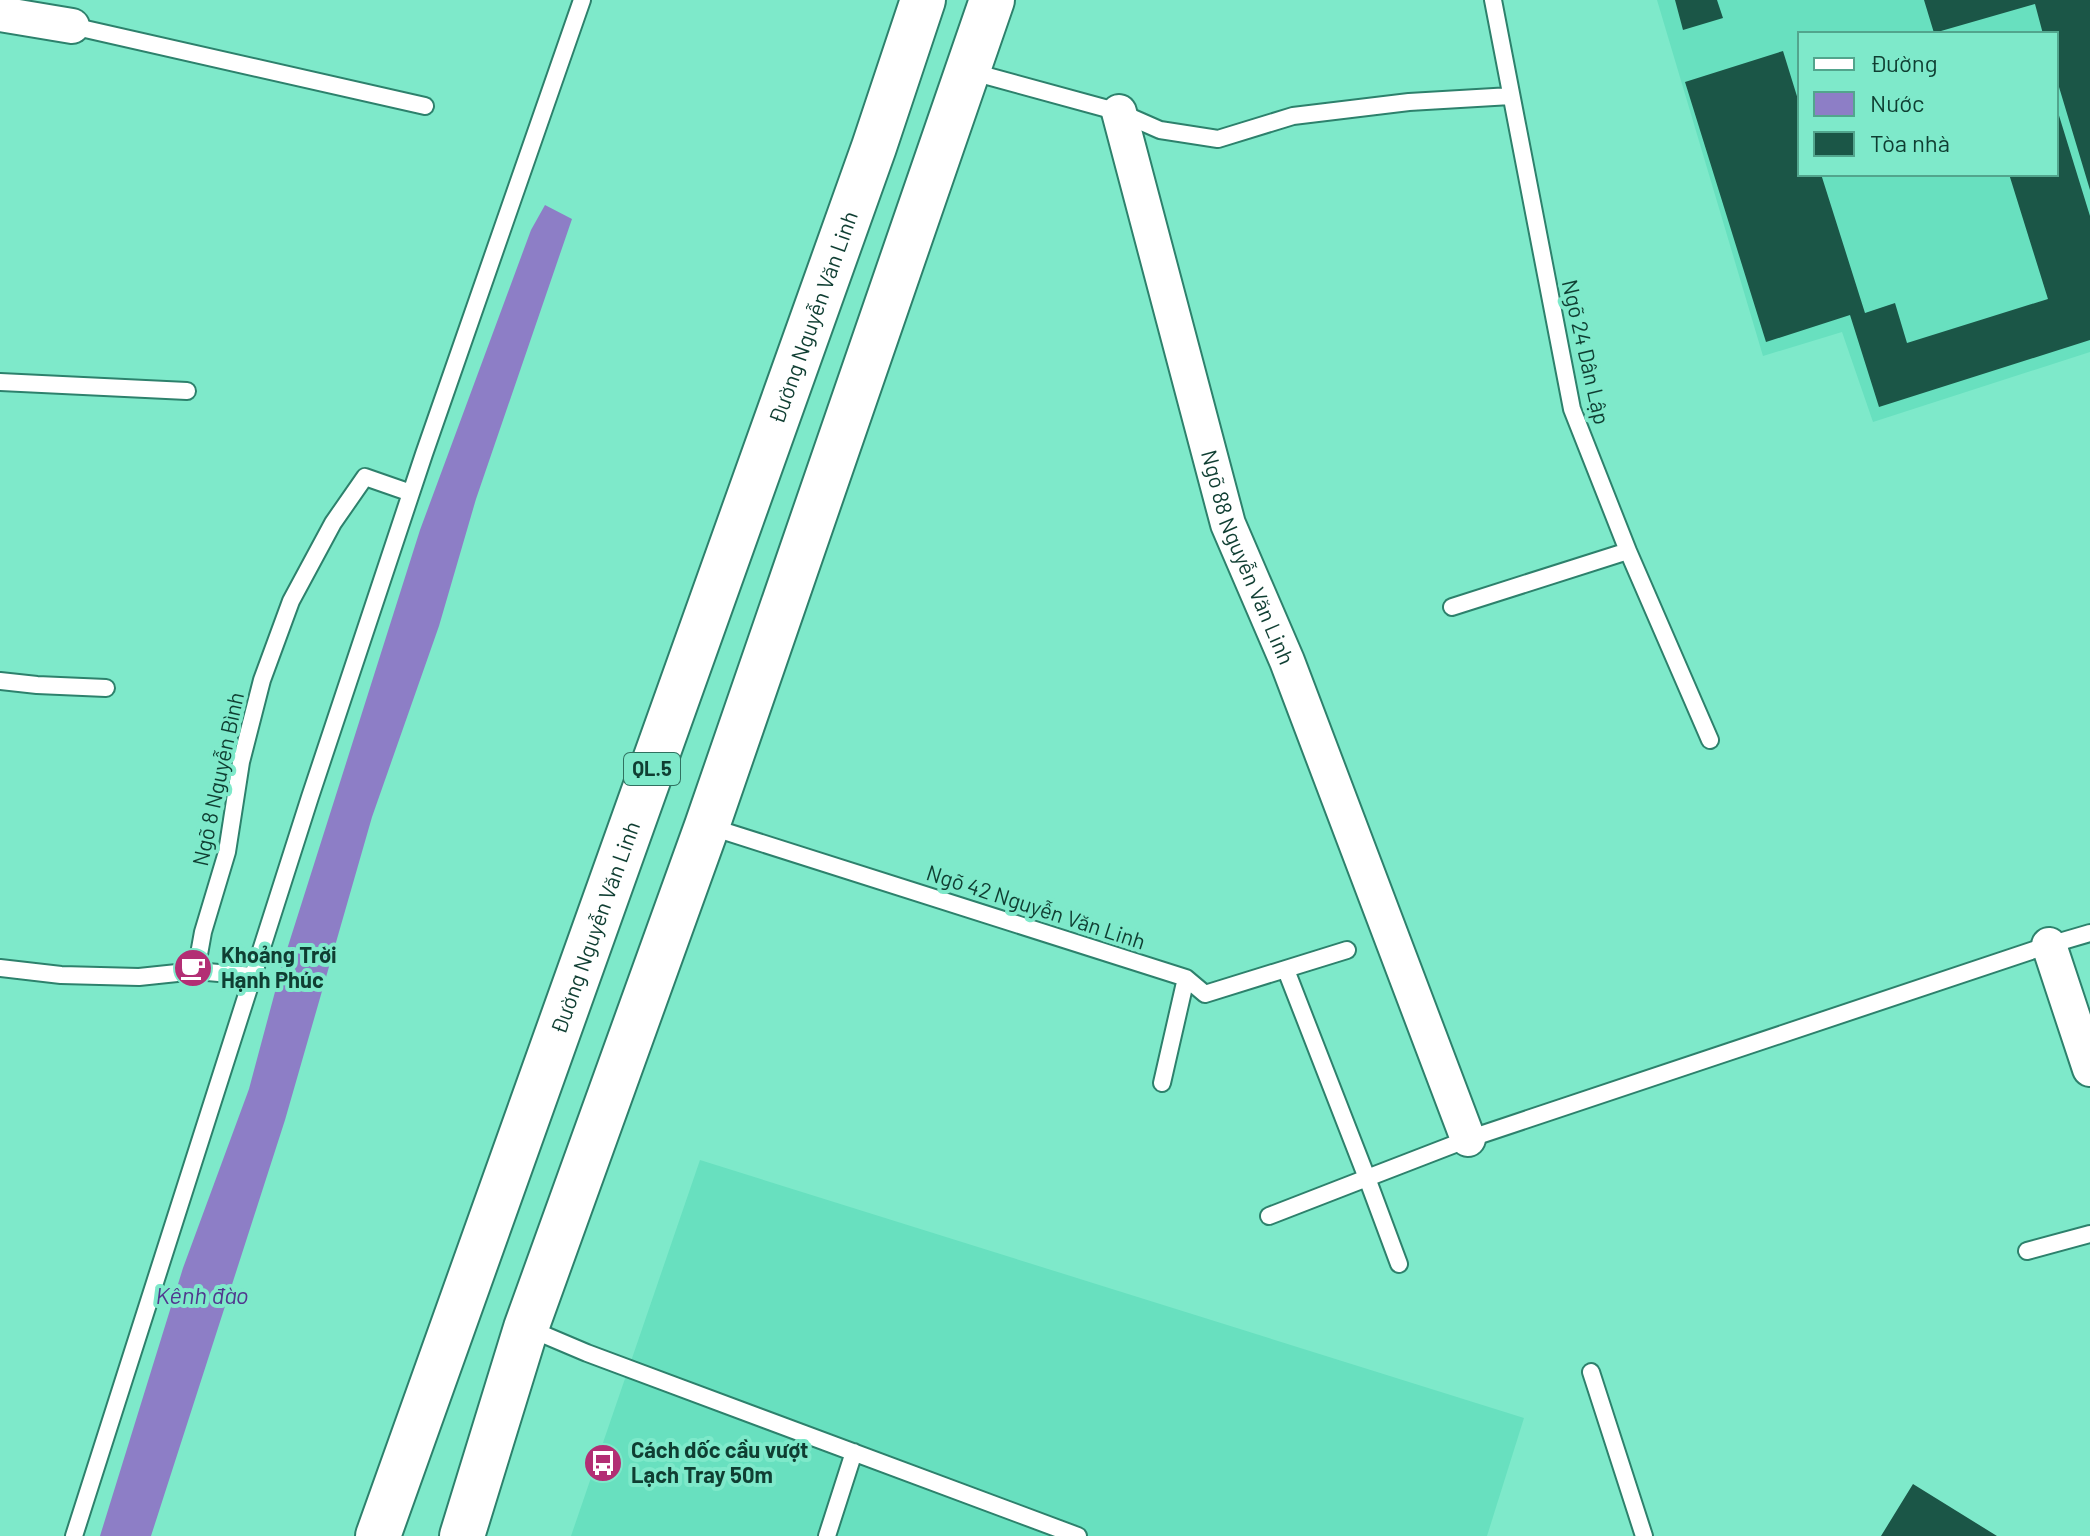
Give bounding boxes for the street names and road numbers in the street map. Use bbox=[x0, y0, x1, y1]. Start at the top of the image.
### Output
street label: Đường Nguyễn Văn Linh bbox=[762, 207, 862, 427]
street label: Ngõ 24 Dân Lập bbox=[1558, 277, 1616, 427]
street label: Ngõ 88 Nguyễn Văn Linh bbox=[1197, 447, 1301, 668]
street label: Ngõ 8 Nguyễn Bình bbox=[186, 690, 248, 868]
road number: QL.5 bbox=[624, 753, 680, 785]
street label: Đường Nguyễn Văn Linh bbox=[544, 817, 644, 1037]
street label: Ngõ 42 Nguyễn Văn Linh bbox=[924, 858, 1149, 954]

